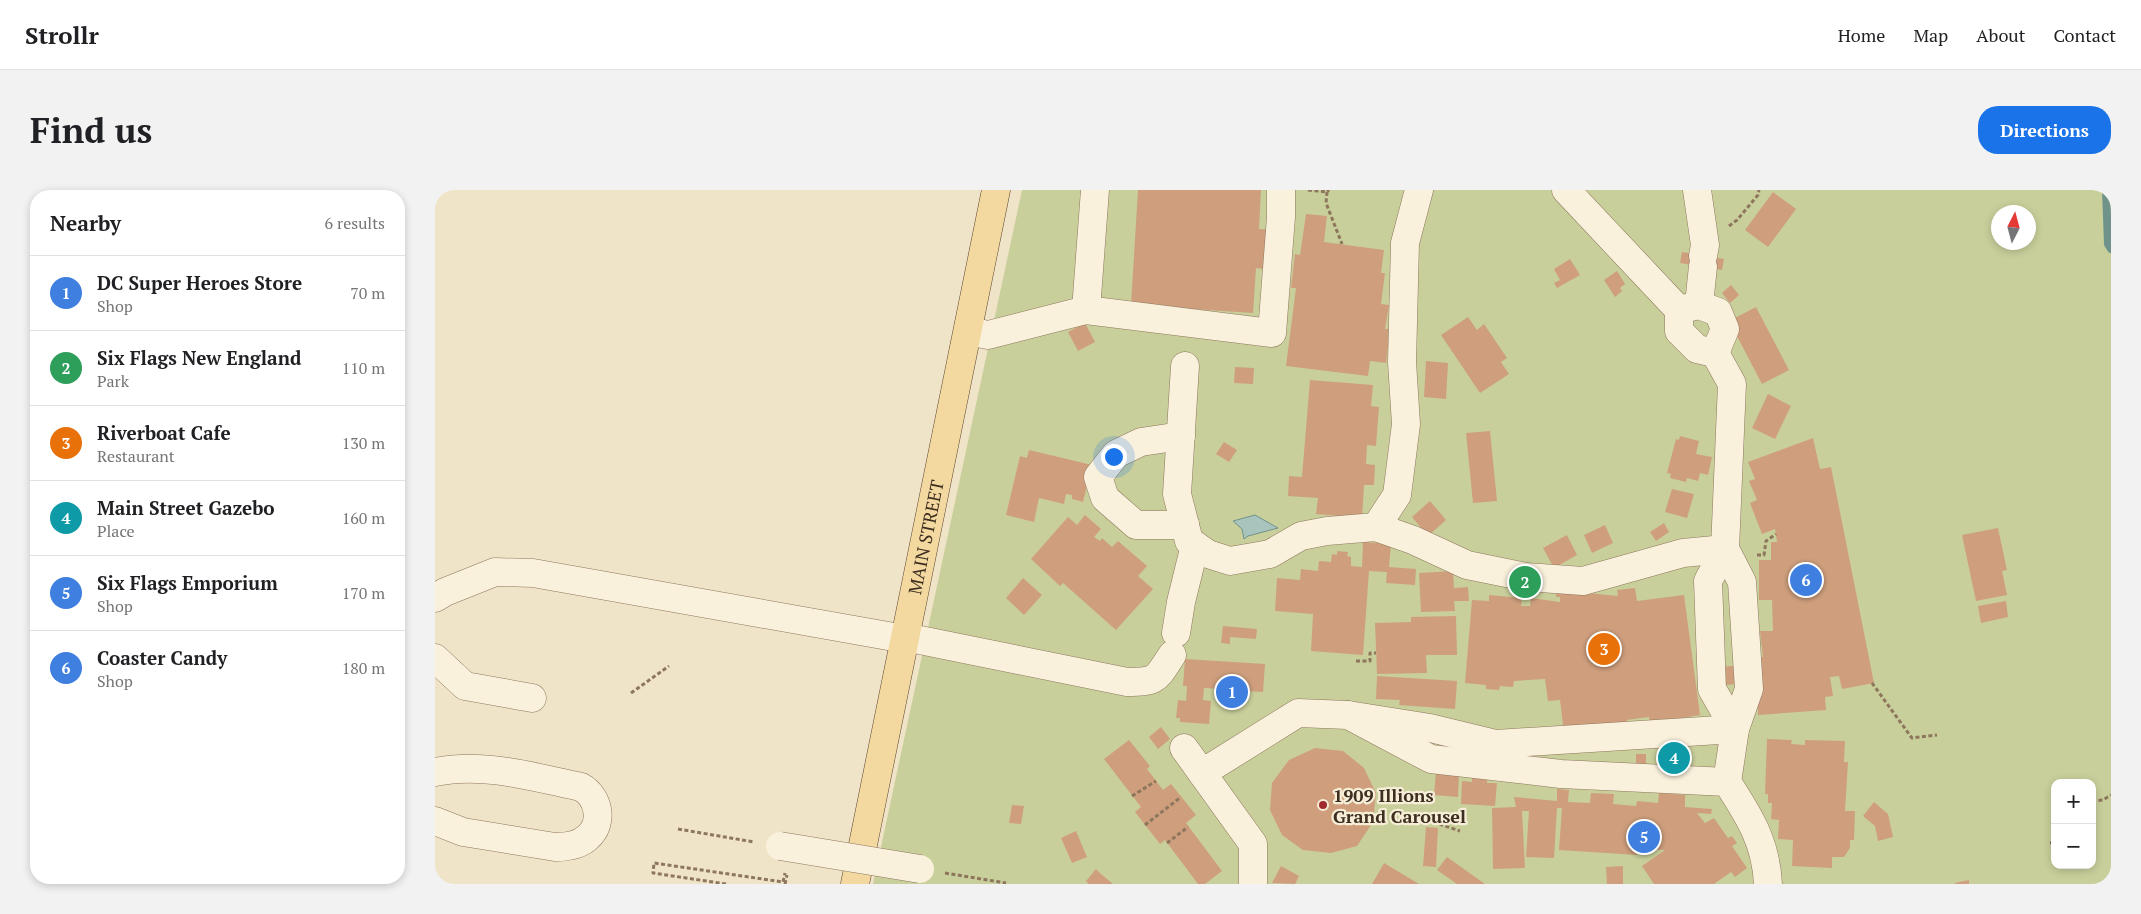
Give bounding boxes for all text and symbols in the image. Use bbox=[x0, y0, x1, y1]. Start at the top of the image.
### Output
text: Strollr bbox=[25, 19, 99, 51]
text: Home bbox=[1838, 23, 1885, 47]
text: Map bbox=[1913, 23, 1948, 47]
text: About bbox=[1976, 23, 2025, 47]
text: Contact bbox=[2053, 23, 2116, 47]
button: Directions bbox=[1978, 106, 2111, 154]
text: Find us bbox=[30, 107, 152, 153]
north arrow bbox=[1991, 205, 2036, 250]
text: Nearby bbox=[50, 209, 121, 237]
text: 6 results bbox=[325, 212, 385, 234]
text: DC Super Heroes Store bbox=[97, 270, 302, 295]
text: 1 bbox=[61, 282, 71, 304]
text: 70 m bbox=[350, 282, 385, 304]
text: Shop bbox=[97, 295, 133, 317]
text: Six Flags New England bbox=[97, 345, 301, 370]
text: 2 bbox=[61, 357, 71, 379]
text: 110 m bbox=[342, 357, 385, 379]
text: Park bbox=[97, 370, 129, 392]
text: Riverboat Cafe bbox=[97, 420, 231, 445]
text: 3 bbox=[61, 432, 71, 454]
text: 130 m bbox=[342, 432, 385, 454]
your location bbox=[1101, 444, 1127, 470]
text: Restaurant bbox=[97, 445, 175, 467]
street label: MAIN STREET bbox=[902, 478, 949, 596]
text: Main Street Gazebo bbox=[97, 495, 275, 520]
text: 4 bbox=[61, 507, 71, 529]
text: 160 m bbox=[342, 507, 385, 529]
text: Place bbox=[97, 520, 135, 542]
pin: 6 bbox=[1790, 561, 1822, 599]
pin: 2 bbox=[1509, 563, 1541, 601]
text: Six Flags Emporium bbox=[97, 570, 278, 595]
text: 5 bbox=[61, 582, 71, 604]
text: 170 m bbox=[342, 582, 385, 604]
text: Shop bbox=[97, 595, 133, 617]
pin: 3 bbox=[1588, 630, 1620, 668]
text: Coaster Candy bbox=[97, 645, 227, 670]
text: 6 bbox=[61, 657, 71, 679]
text: 180 m bbox=[342, 657, 385, 679]
text: Shop bbox=[97, 670, 133, 692]
pin: 1 bbox=[1216, 673, 1248, 711]
pin: 4 bbox=[1658, 739, 1690, 777]
map controls bbox=[2051, 779, 2096, 869]
button: + bbox=[2051, 779, 2096, 824]
place label: 1909 Illions Grand Carousel bbox=[1333, 783, 1466, 828]
marker: 1909 Illions Grand Carousel bbox=[1317, 799, 1329, 811]
pin: 5 bbox=[1628, 818, 1660, 856]
button: − bbox=[2051, 824, 2096, 869]

